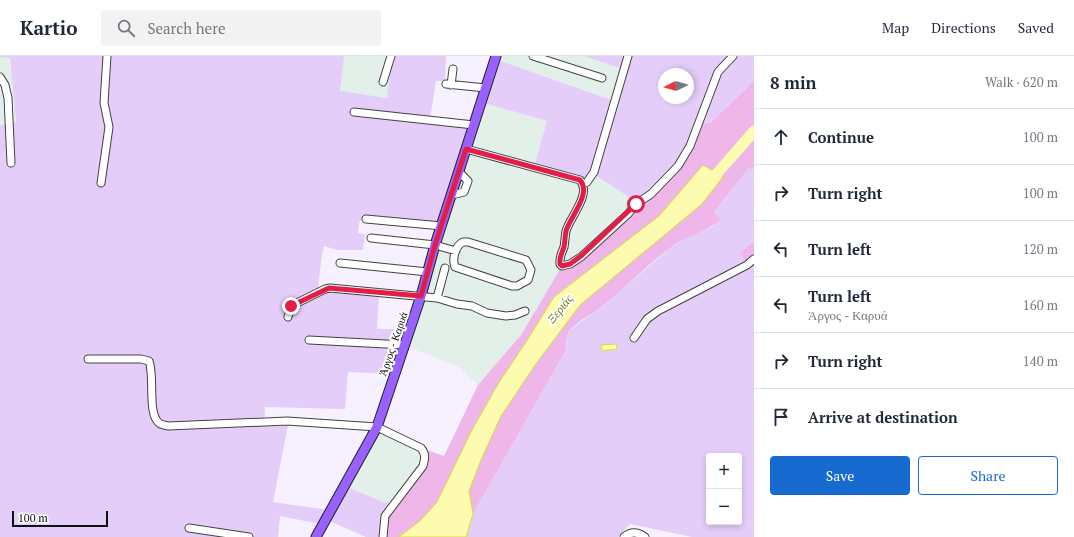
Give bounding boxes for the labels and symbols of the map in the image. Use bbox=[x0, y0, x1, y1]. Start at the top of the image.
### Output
north arrow bbox=[658, 68, 694, 104]
route start bbox=[627, 195, 645, 213]
water label: Ξεριάς bbox=[544, 291, 576, 326]
route end bbox=[282, 297, 300, 315]
street label: Άργος - Καρυά bbox=[375, 310, 411, 378]
scale bar bbox=[12, 509, 108, 528]

